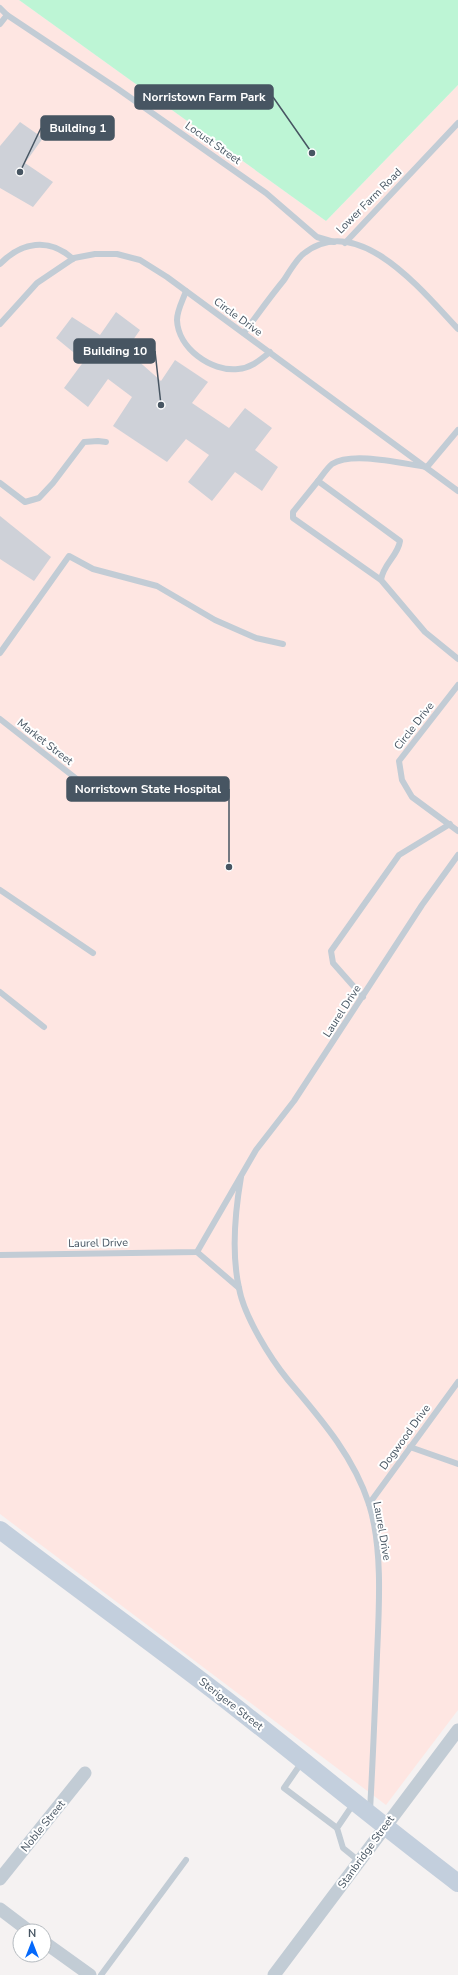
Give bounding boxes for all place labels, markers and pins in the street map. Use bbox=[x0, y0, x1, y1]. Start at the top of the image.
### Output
callout: Norristown Farm Park bbox=[135, 85, 273, 109]
callout: Building 1 bbox=[41, 116, 114, 140]
callout: Building 10 bbox=[74, 339, 155, 363]
callout: Norristown State Hospital bbox=[67, 777, 229, 801]

